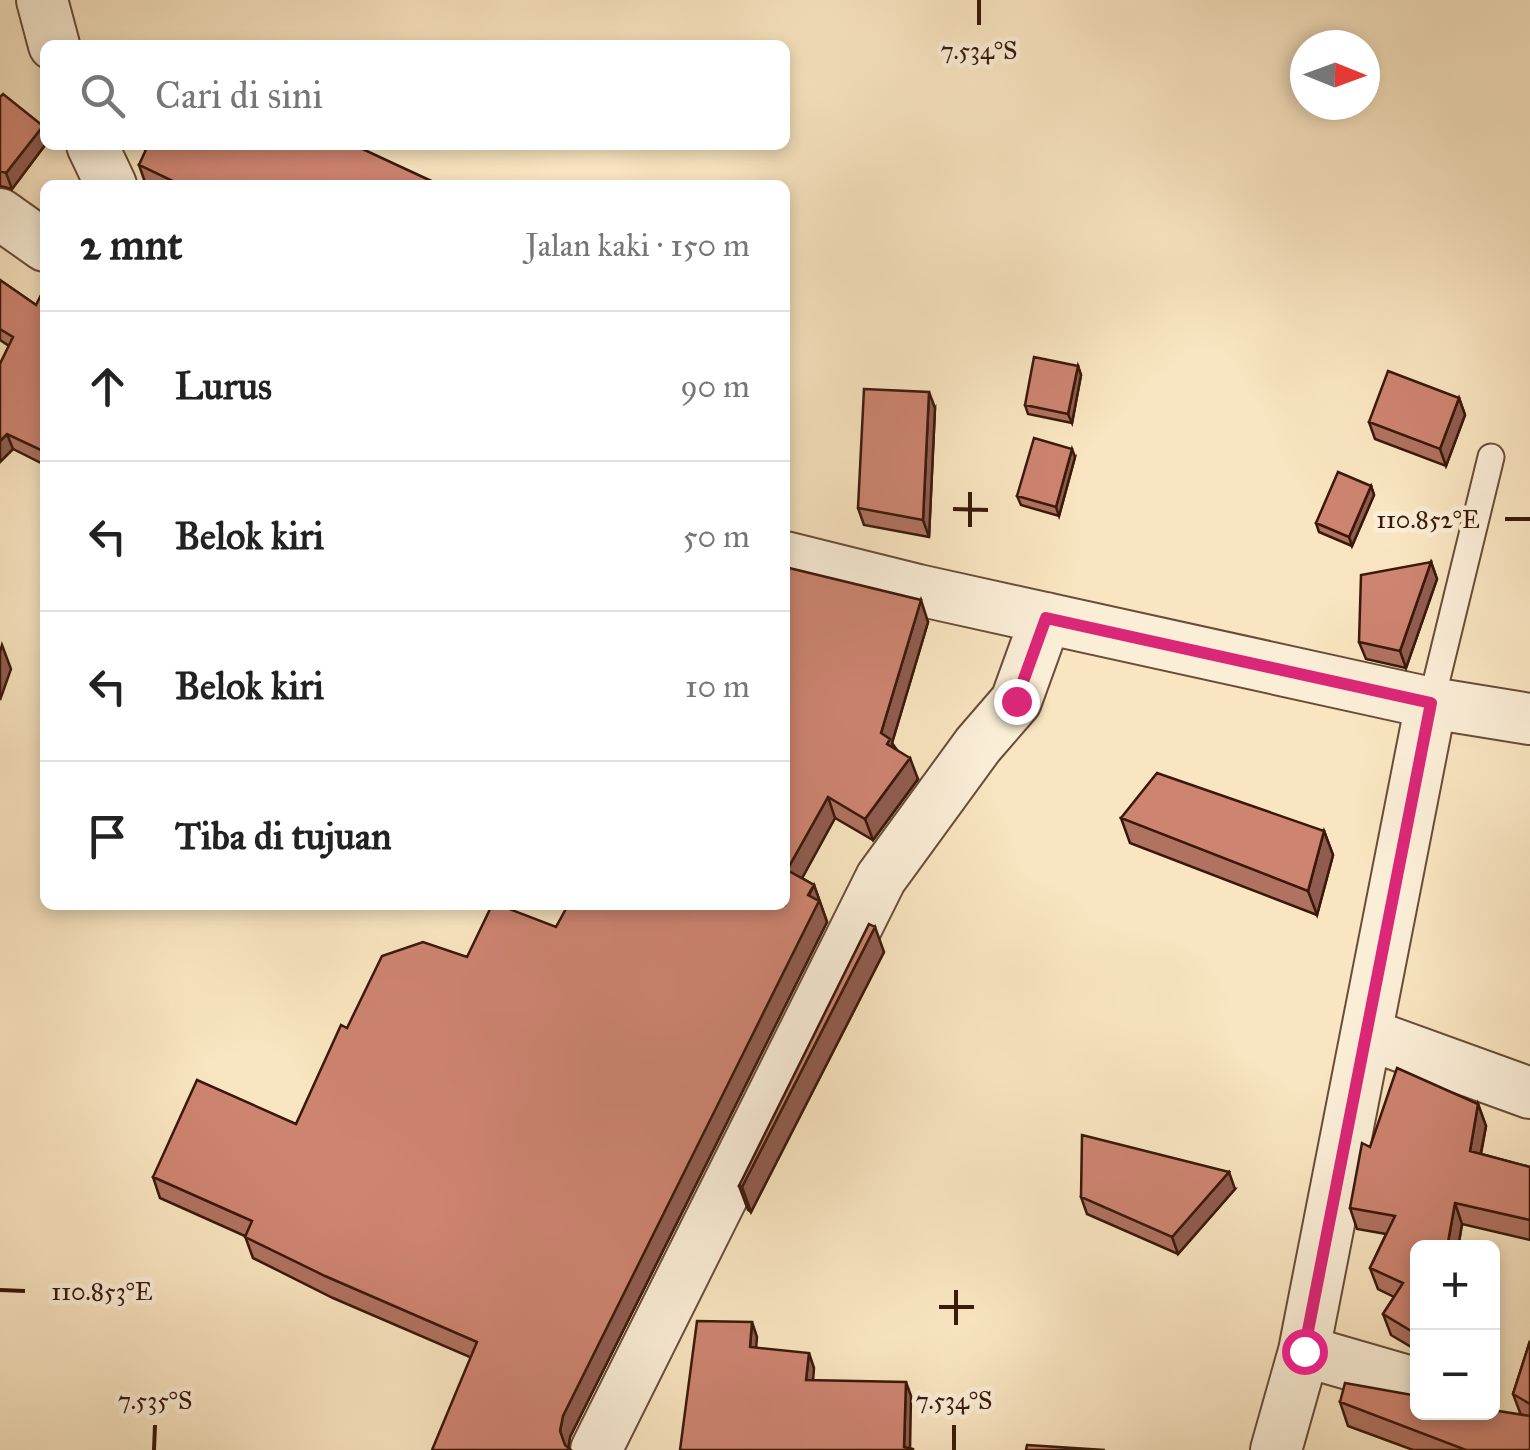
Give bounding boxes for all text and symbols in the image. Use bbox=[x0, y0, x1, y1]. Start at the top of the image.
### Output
north arrow bbox=[1290, 30, 1380, 120]
text: 7.534°S bbox=[941, 35, 1017, 66]
search box bbox=[40, 40, 790, 150]
icon: search bbox=[75, 68, 130, 123]
text: Cari di sini bbox=[155, 72, 323, 118]
text: 2 mnt bbox=[80, 219, 182, 271]
text: Jalan kaki · 150 m bbox=[525, 226, 750, 265]
icon: ahead bbox=[80, 359, 135, 414]
text: Lurus bbox=[175, 363, 272, 409]
text: 90 m bbox=[680, 367, 750, 406]
text: 110.852°E bbox=[1376, 504, 1480, 535]
icon: left bbox=[80, 509, 135, 564]
text: Belok kiri bbox=[175, 513, 324, 559]
text: 50 m bbox=[683, 517, 750, 556]
icon: left bbox=[80, 659, 135, 714]
text: Belok kiri bbox=[175, 663, 324, 709]
text: 10 m bbox=[685, 667, 750, 706]
route end bbox=[994, 679, 1040, 725]
icon: arrive bbox=[80, 809, 135, 864]
text: Tiba di tujuan bbox=[175, 813, 392, 859]
map controls bbox=[1410, 1240, 1500, 1420]
button: + bbox=[1410, 1240, 1500, 1330]
text: 110.853°E bbox=[51, 1276, 153, 1307]
route start bbox=[1282, 1329, 1328, 1375]
button: − bbox=[1410, 1330, 1500, 1420]
text: 7.535°S bbox=[118, 1385, 192, 1416]
text: 7.534°S bbox=[916, 1385, 992, 1416]

